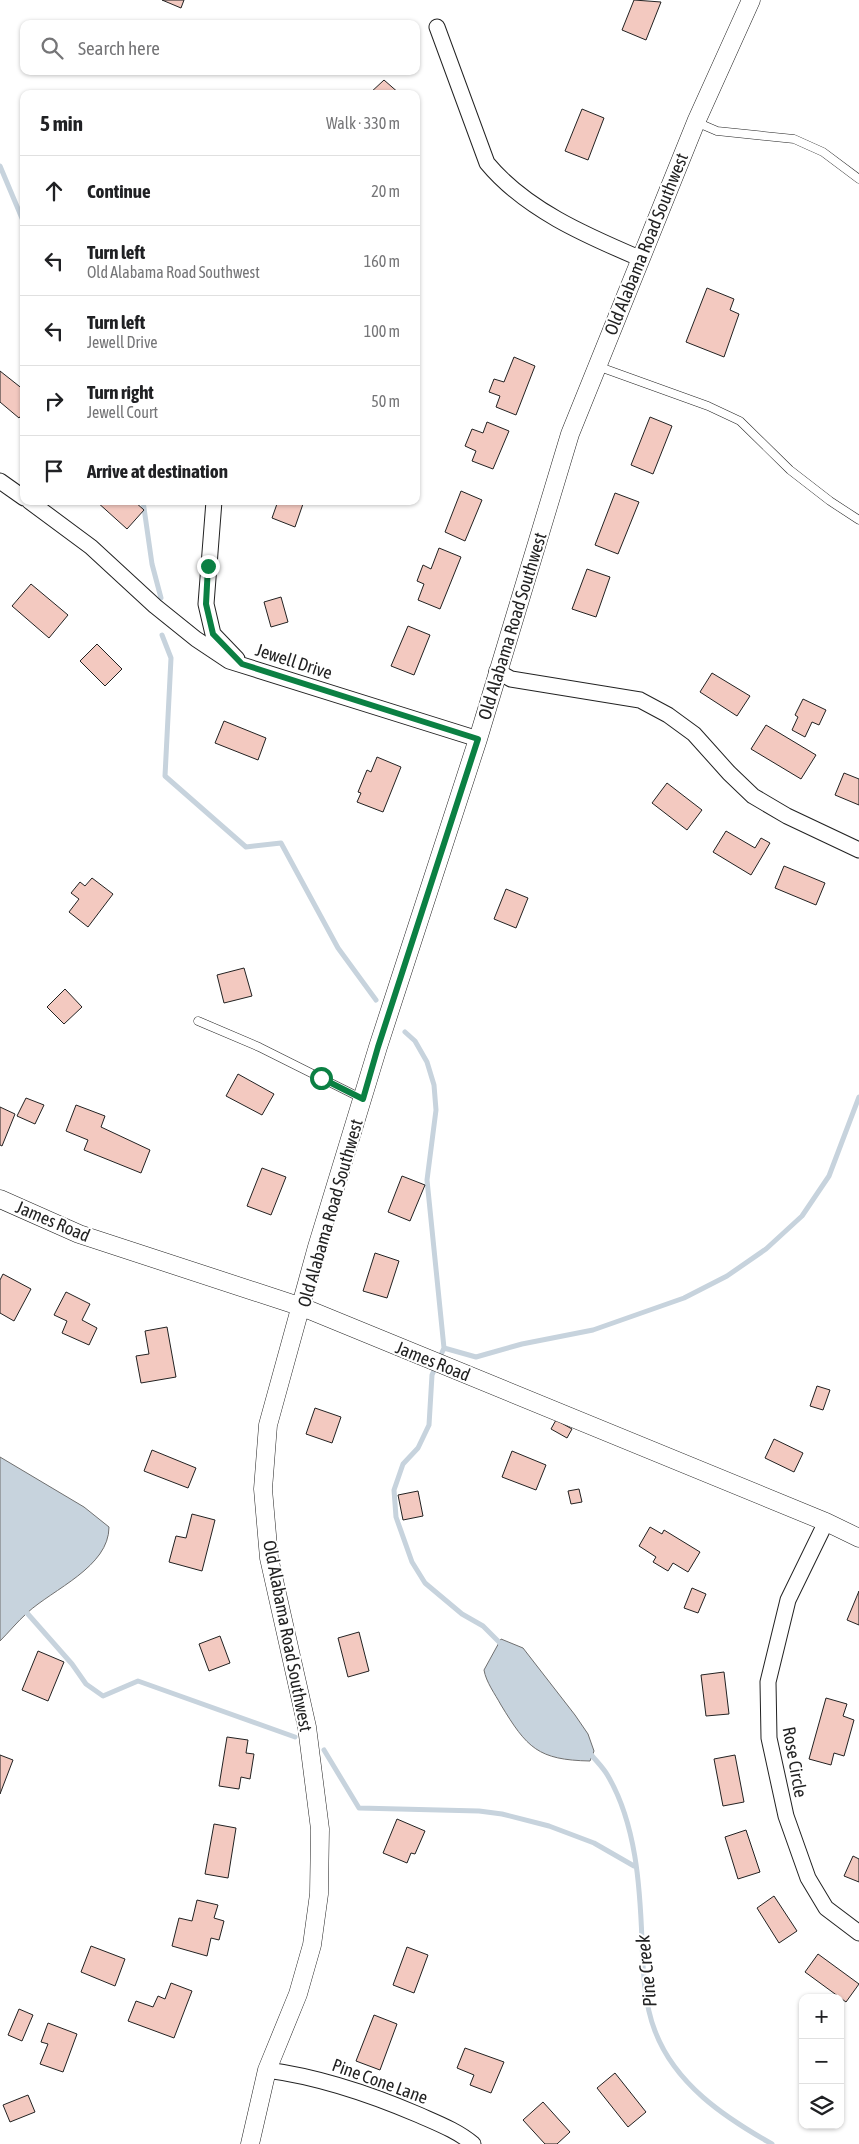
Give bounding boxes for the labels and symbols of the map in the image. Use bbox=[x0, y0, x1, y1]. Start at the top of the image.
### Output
street label: Old Alabama Road Southwest bbox=[600, 150, 692, 338]
street label: Old Alabama Road Southwest bbox=[474, 530, 550, 722]
route end bbox=[197, 555, 220, 578]
street label: Jewell Drive bbox=[253, 639, 335, 683]
route start bbox=[310, 1067, 333, 1090]
street label: Old Alabama Road Southwest bbox=[293, 1117, 367, 1309]
street label: James Road bbox=[13, 1196, 93, 1246]
street label: James Road bbox=[393, 1337, 473, 1385]
street label: Old Alabama Road Southwest bbox=[259, 1539, 317, 1733]
street label: Rose Circle bbox=[778, 1725, 812, 1799]
water label: Pine Creek bbox=[631, 1933, 661, 2008]
street label: Pine Cone Lane bbox=[329, 2054, 431, 2108]

